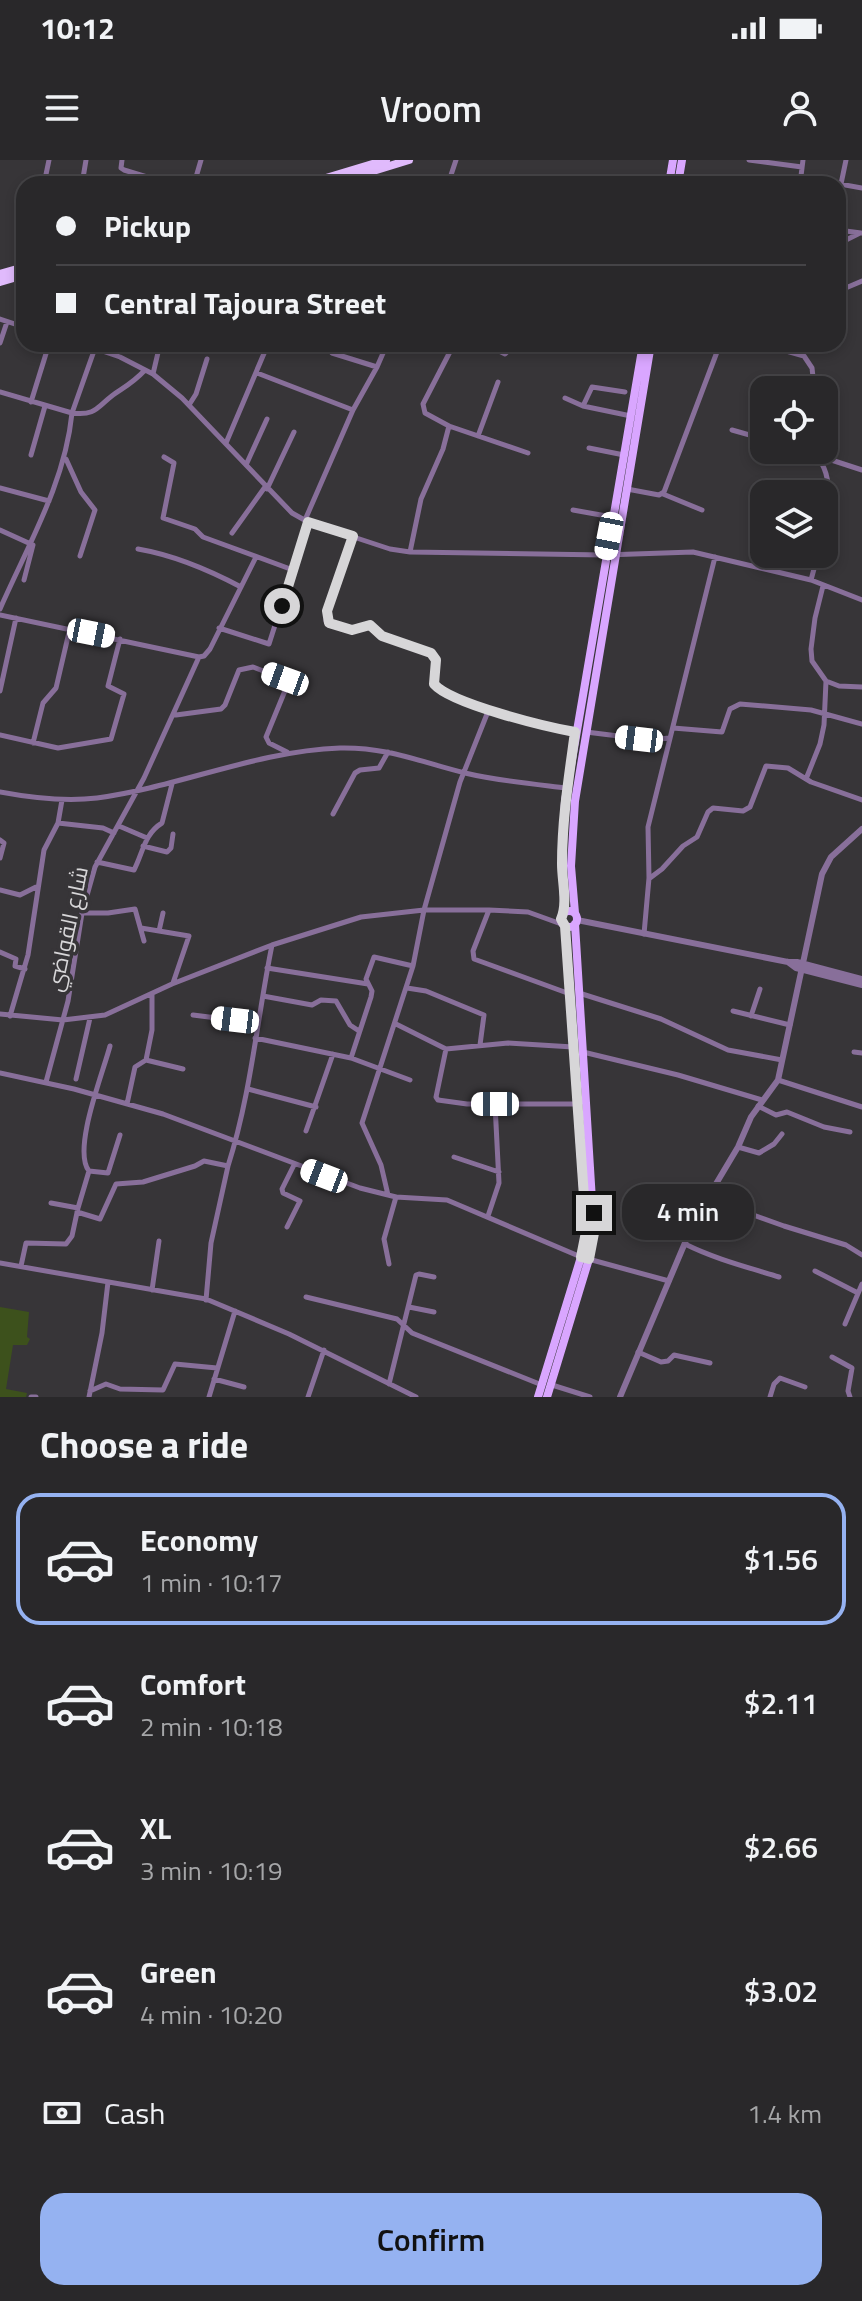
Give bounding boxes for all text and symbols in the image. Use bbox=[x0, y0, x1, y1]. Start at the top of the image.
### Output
text: 10:12 bbox=[40, 5, 115, 51]
text: Vroom bbox=[380, 81, 482, 136]
icon: menu bbox=[40, 86, 84, 130]
icon: person bbox=[778, 86, 822, 130]
text: Pickup bbox=[104, 203, 191, 249]
text: Central Tajoura Street bbox=[104, 280, 386, 326]
map controls bbox=[750, 376, 838, 568]
button: locate bbox=[750, 376, 838, 464]
button: layers bbox=[750, 480, 838, 568]
car bbox=[593, 510, 625, 562]
route start bbox=[264, 588, 300, 624]
car bbox=[65, 617, 117, 649]
car bbox=[258, 660, 312, 698]
car bbox=[614, 724, 664, 754]
street label: شارع القواضي bbox=[37, 863, 97, 995]
car bbox=[210, 1005, 260, 1035]
car bbox=[471, 1092, 519, 1116]
car bbox=[297, 1156, 351, 1196]
callout: 4 min bbox=[622, 1185, 754, 1241]
text: 4 min bbox=[657, 1192, 719, 1231]
route end bbox=[576, 1195, 612, 1231]
text: Choose a ride bbox=[40, 1417, 248, 1472]
text: Economy bbox=[140, 1517, 258, 1563]
icon: car bbox=[44, 1523, 116, 1595]
text: $1.56 bbox=[744, 1536, 818, 1582]
text: 1 min · 10:17 bbox=[140, 1563, 283, 1602]
text: Comfort bbox=[140, 1661, 246, 1707]
icon: car bbox=[44, 1667, 116, 1739]
text: $2.11 bbox=[744, 1680, 818, 1726]
text: 2 min · 10:18 bbox=[140, 1707, 283, 1746]
text: XL bbox=[140, 1805, 171, 1851]
icon: car bbox=[44, 1811, 116, 1883]
text: $2.66 bbox=[744, 1824, 818, 1870]
text: 3 min · 10:19 bbox=[140, 1851, 283, 1890]
text: Green bbox=[140, 1949, 217, 1995]
icon: car bbox=[44, 1955, 116, 2027]
text: $3.02 bbox=[744, 1968, 818, 2014]
text: 4 min · 10:20 bbox=[140, 1995, 283, 2034]
text: Cash bbox=[104, 2090, 165, 2136]
icon: cash bbox=[40, 2091, 84, 2135]
text: 1.4 km bbox=[747, 2094, 822, 2133]
button: Confirm bbox=[40, 2193, 822, 2285]

